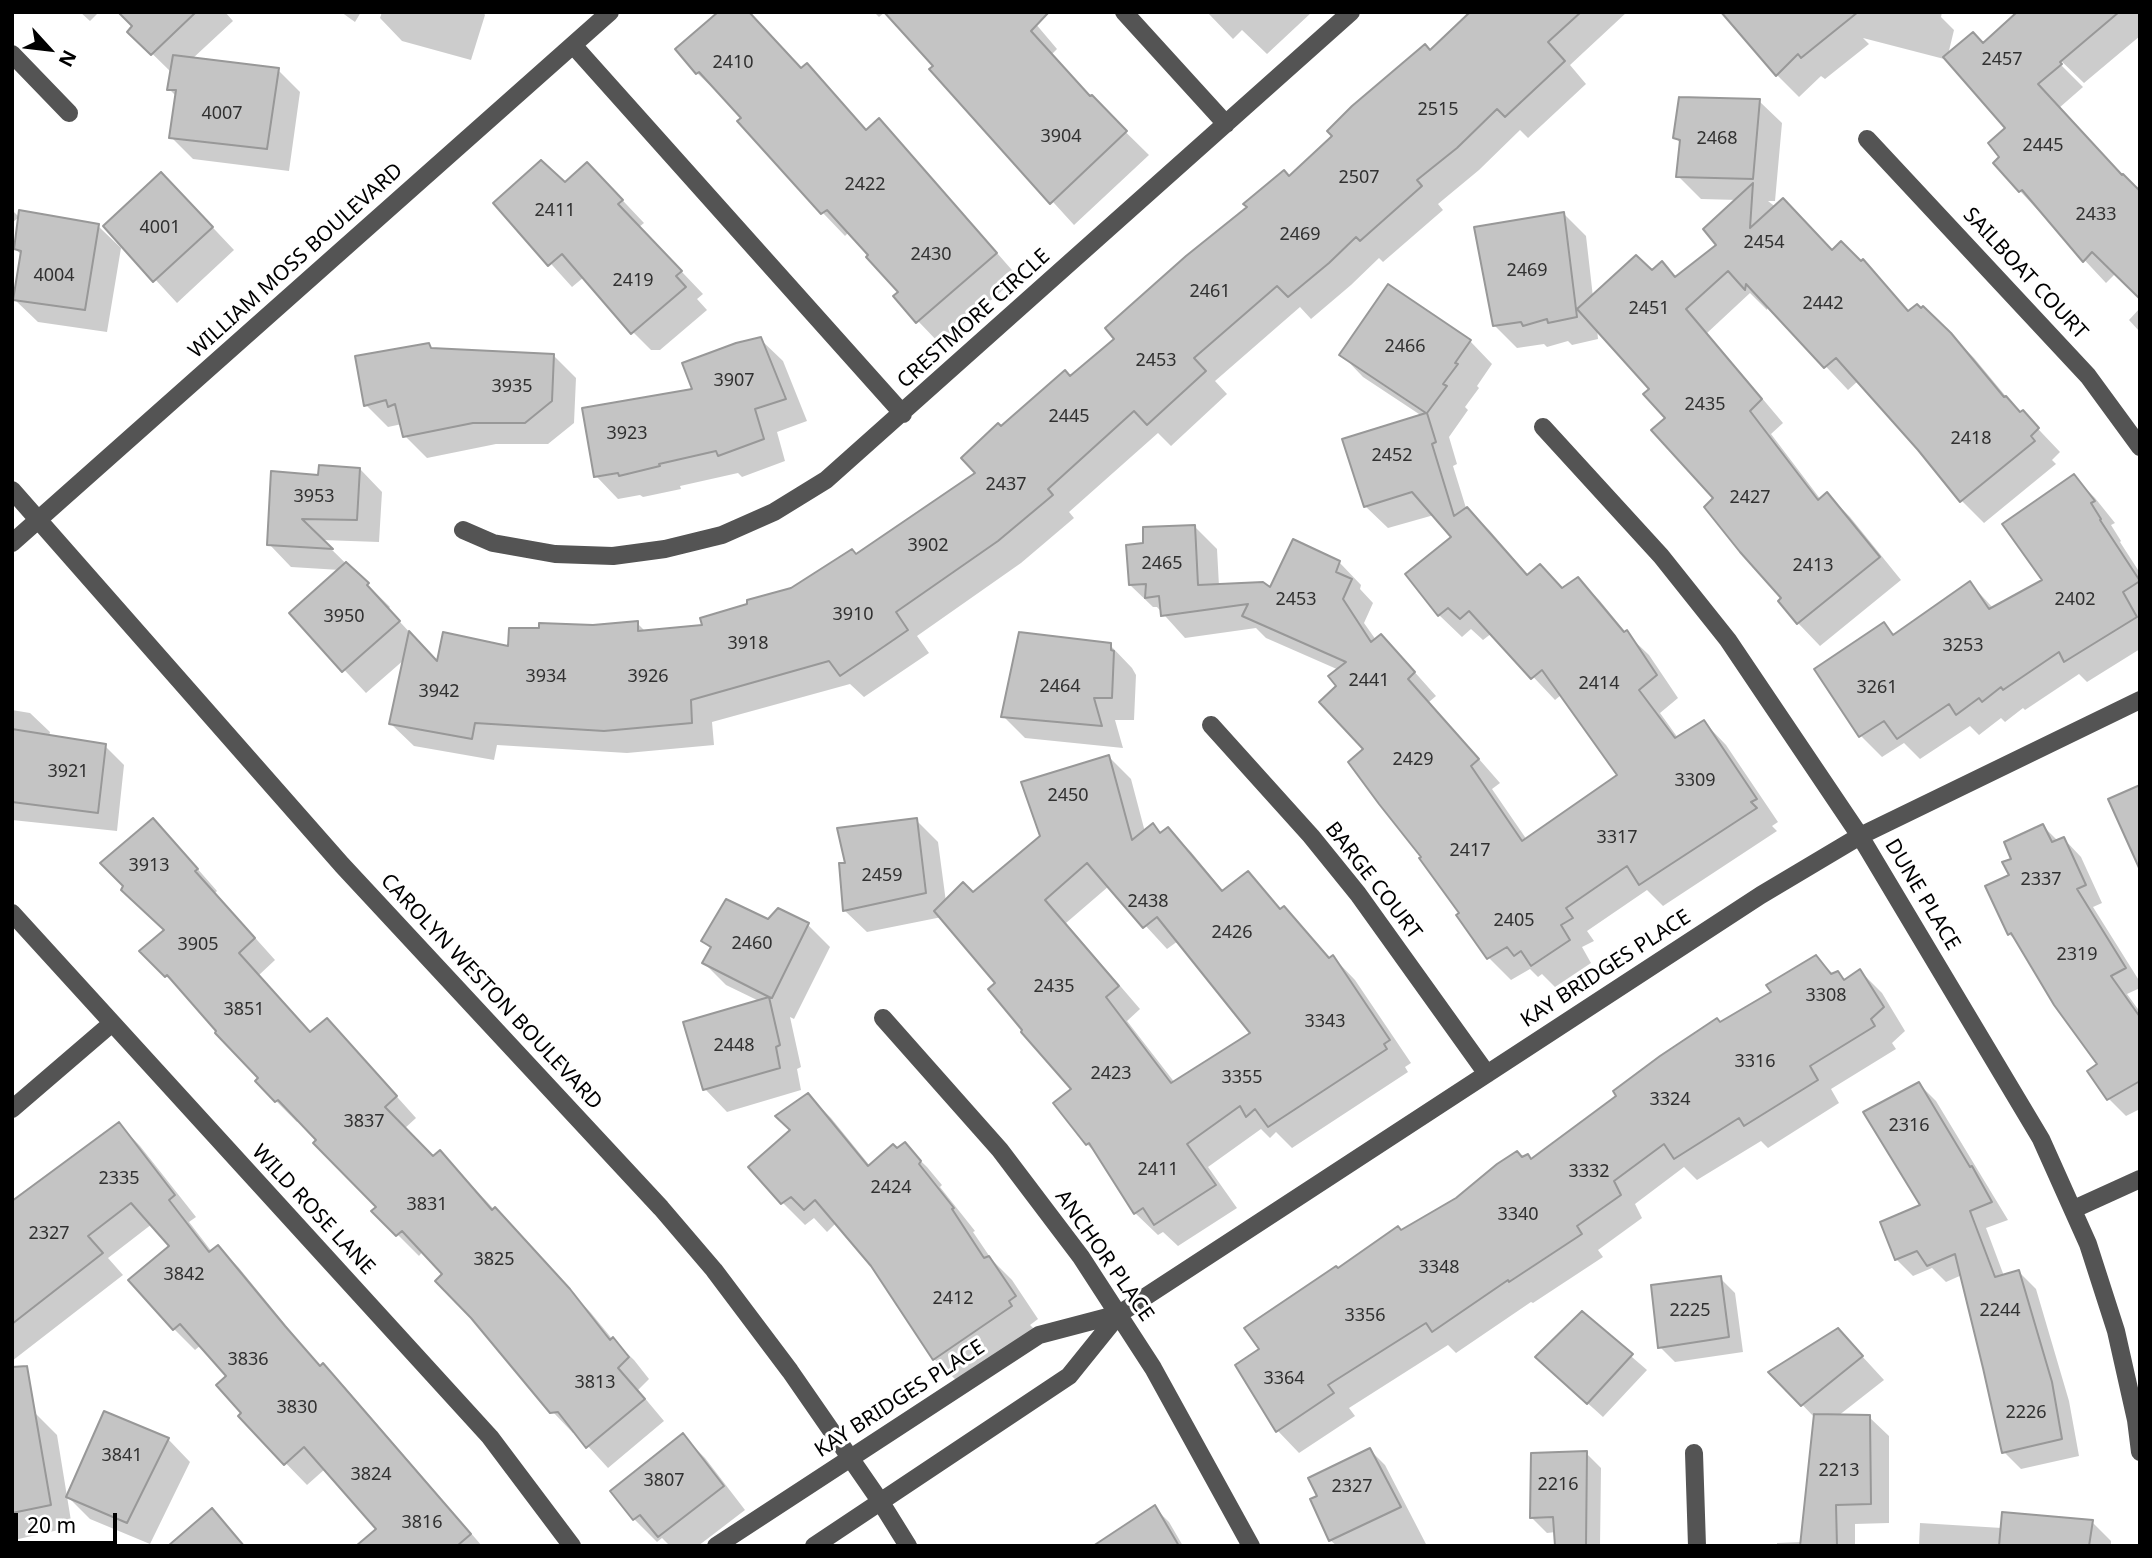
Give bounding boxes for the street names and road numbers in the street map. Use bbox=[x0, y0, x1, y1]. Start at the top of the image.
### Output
street label: WILLIAM MOSS BOULEVARD bbox=[184, 158, 408, 364]
street label: SAILBOAT COURT bbox=[1957, 203, 2093, 345]
street label: CRESTMORE CIRCLE bbox=[893, 244, 1055, 394]
street label: BARGE COURT bbox=[1319, 817, 1427, 945]
street label: DUNE PLACE bbox=[1879, 835, 1965, 955]
street label: CAROLYN WESTON BOULEVARD bbox=[375, 869, 607, 1115]
street label: KAY BRIDGES PLACE bbox=[1516, 905, 1696, 1033]
street label: WILD ROSE LANE bbox=[246, 1140, 380, 1280]
street label: ANCHOR PLACE bbox=[1049, 1185, 1159, 1327]
street label: KAY BRIDGES PLACE bbox=[810, 1335, 990, 1463]

